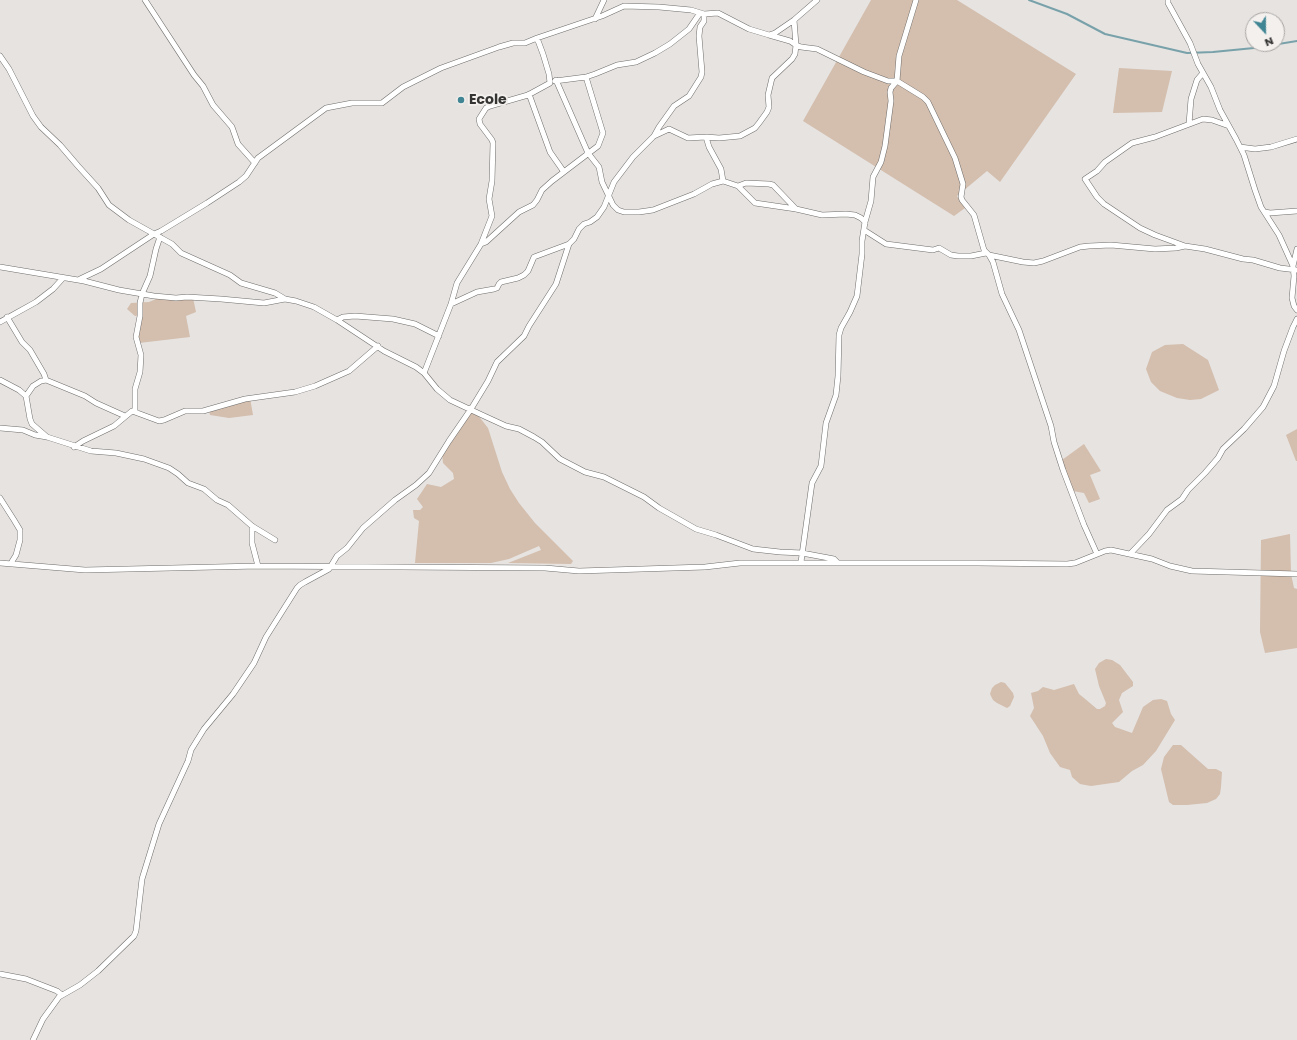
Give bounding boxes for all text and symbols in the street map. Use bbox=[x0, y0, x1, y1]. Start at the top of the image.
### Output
north arrow bbox=[1245, 12, 1285, 52]
text: N bbox=[1262, 33, 1276, 51]
place label: Ecole bbox=[469, 92, 507, 108]
marker: Ecole bbox=[456, 95, 466, 105]

